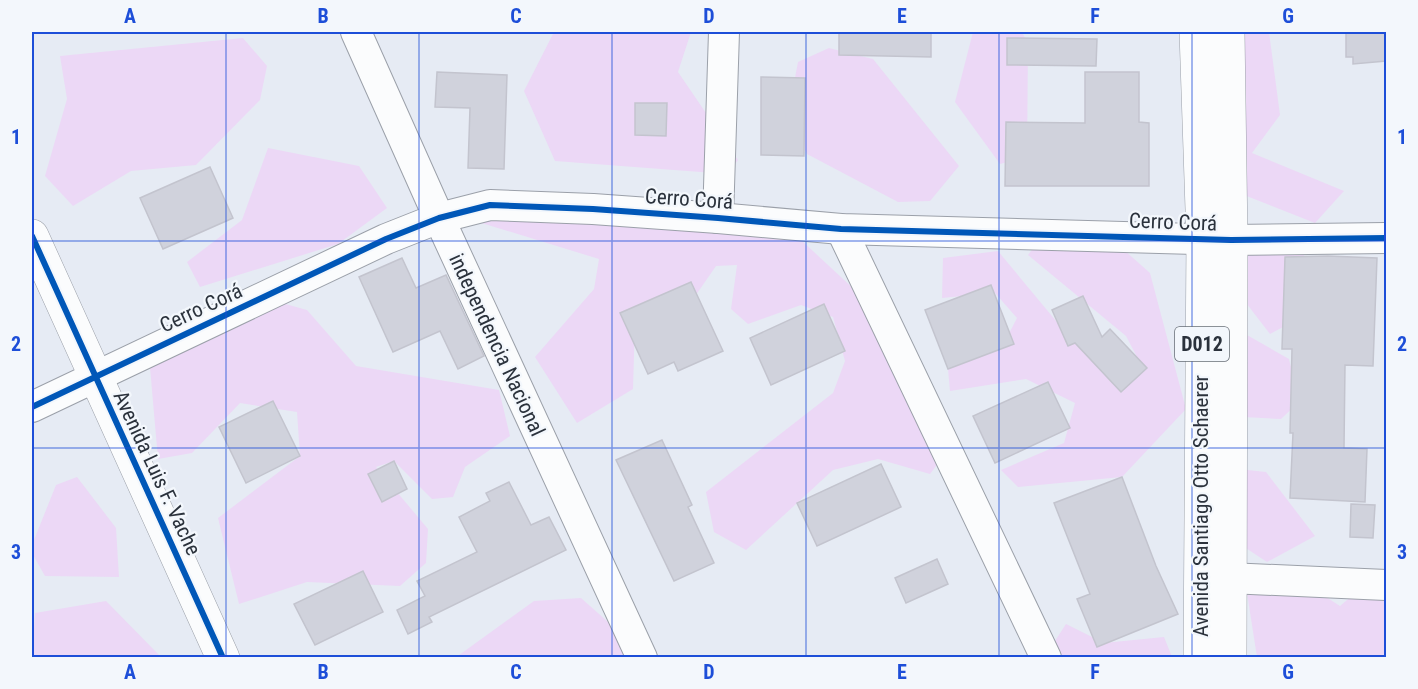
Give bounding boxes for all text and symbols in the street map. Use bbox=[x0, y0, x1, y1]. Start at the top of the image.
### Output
text: A bbox=[124, 4, 136, 28]
text: B bbox=[317, 4, 329, 28]
text: C bbox=[510, 4, 522, 28]
text: D bbox=[703, 4, 715, 28]
text: E bbox=[897, 4, 907, 28]
text: F bbox=[1090, 4, 1100, 28]
text: G bbox=[1282, 4, 1294, 28]
text: 1 bbox=[11, 125, 21, 149]
text: 1 bbox=[1397, 125, 1407, 149]
street label: Cerro Corá bbox=[644, 184, 734, 214]
street label: Cerro Corá bbox=[1129, 208, 1217, 236]
street label: independencia Nacional bbox=[444, 250, 550, 440]
street label: Cerro Corá bbox=[156, 278, 246, 338]
road number: D012 bbox=[1175, 327, 1229, 361]
text: 2 bbox=[11, 332, 21, 356]
text: 2 bbox=[1397, 332, 1407, 356]
street label: Avenida Santiago Otto Schaerer bbox=[1189, 375, 1213, 637]
street label: Avenida Luis F. Vache bbox=[108, 387, 206, 559]
text: 3 bbox=[11, 540, 21, 564]
text: 3 bbox=[1397, 540, 1407, 564]
text: A bbox=[124, 660, 136, 684]
text: B bbox=[317, 660, 329, 684]
text: C bbox=[510, 660, 522, 684]
text: D bbox=[703, 660, 715, 684]
text: E bbox=[897, 660, 907, 684]
text: F bbox=[1090, 660, 1100, 684]
text: G bbox=[1282, 660, 1294, 684]

